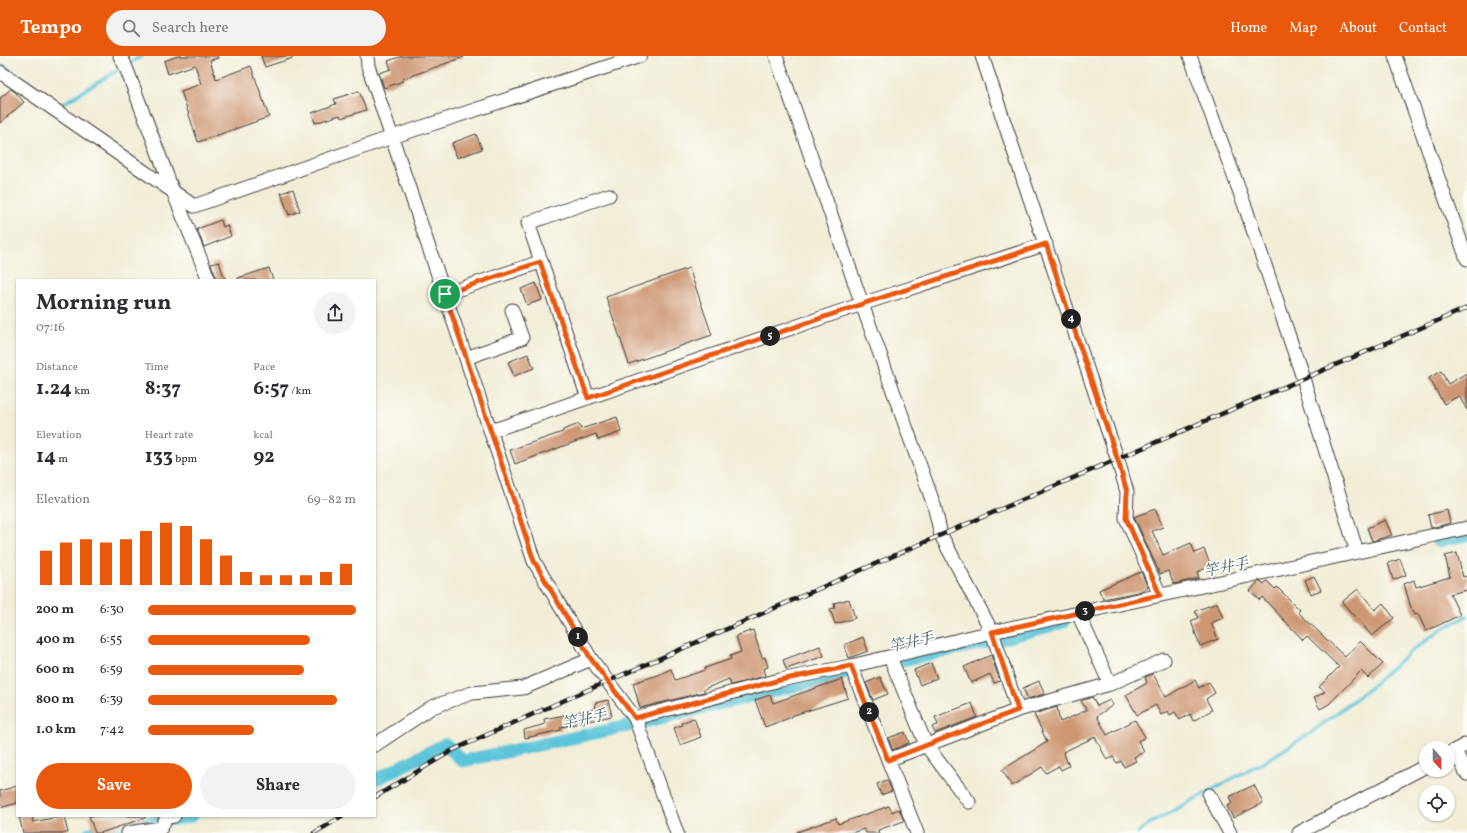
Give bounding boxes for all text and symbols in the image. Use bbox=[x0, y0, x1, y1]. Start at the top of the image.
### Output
search box bbox=[106, 10, 386, 46]
text: Tempo bbox=[20, 15, 82, 41]
icon: search bbox=[120, 17, 142, 39]
text: Search here bbox=[152, 18, 229, 39]
text: Home bbox=[1230, 19, 1267, 38]
text: Map bbox=[1289, 19, 1317, 38]
text: About bbox=[1339, 19, 1377, 38]
text: Contact bbox=[1399, 19, 1447, 38]
pin bbox=[428, 277, 462, 311]
icon: arrive bbox=[434, 283, 456, 305]
text: Morning run bbox=[36, 288, 171, 319]
button: share bbox=[314, 292, 356, 334]
pin: 4 bbox=[1061, 309, 1081, 329]
text: 4 bbox=[1068, 311, 1074, 326]
text: 07:16 bbox=[36, 319, 65, 337]
pin: 5 bbox=[760, 326, 780, 346]
text: 5 bbox=[767, 328, 773, 343]
text: Distance bbox=[36, 360, 78, 375]
text: Time bbox=[145, 360, 169, 375]
text: Pace bbox=[253, 360, 275, 375]
text: 1.24 bbox=[36, 375, 72, 403]
text: 8:37 bbox=[145, 375, 181, 403]
text: 6:57 bbox=[253, 375, 289, 403]
text: km bbox=[72, 384, 90, 399]
text: /km bbox=[289, 384, 311, 399]
text: Elevation bbox=[36, 428, 82, 443]
text: Heart rate bbox=[145, 428, 193, 443]
text: kcal bbox=[253, 428, 273, 443]
text: 14 bbox=[36, 443, 56, 471]
text: 133 bbox=[145, 443, 173, 471]
text: 92 bbox=[253, 443, 275, 471]
text: m bbox=[56, 452, 68, 467]
text: bpm bbox=[173, 452, 197, 467]
text: Elevation bbox=[36, 491, 90, 509]
text: 69–82 m bbox=[307, 491, 356, 509]
water label: 竿井手 bbox=[1202, 554, 1251, 583]
text: 200 m bbox=[36, 601, 74, 619]
text: 6:30 bbox=[100, 601, 124, 619]
pin: 3 bbox=[1075, 601, 1095, 621]
text: 3 bbox=[1082, 603, 1088, 618]
pin: 1 bbox=[568, 627, 588, 647]
water label: 竿井手 bbox=[887, 628, 936, 658]
text: 1 bbox=[576, 629, 580, 644]
text: 400 m bbox=[36, 631, 75, 649]
text: 6:55 bbox=[100, 631, 122, 649]
text: 600 m bbox=[36, 661, 74, 679]
text: 6:59 bbox=[100, 661, 122, 679]
text: 800 m bbox=[36, 691, 74, 709]
text: 6:39 bbox=[100, 691, 123, 709]
pin: 2 bbox=[859, 702, 879, 722]
text: 2 bbox=[866, 704, 872, 719]
water label: 竿井手 bbox=[560, 705, 609, 735]
text: 1.0 km bbox=[36, 721, 76, 739]
text: 7:42 bbox=[100, 721, 124, 739]
north arrow bbox=[1419, 741, 1455, 777]
map controls bbox=[1419, 741, 1455, 821]
button: Save bbox=[36, 763, 192, 809]
button: Share bbox=[200, 763, 356, 809]
button: locate bbox=[1419, 785, 1455, 821]

